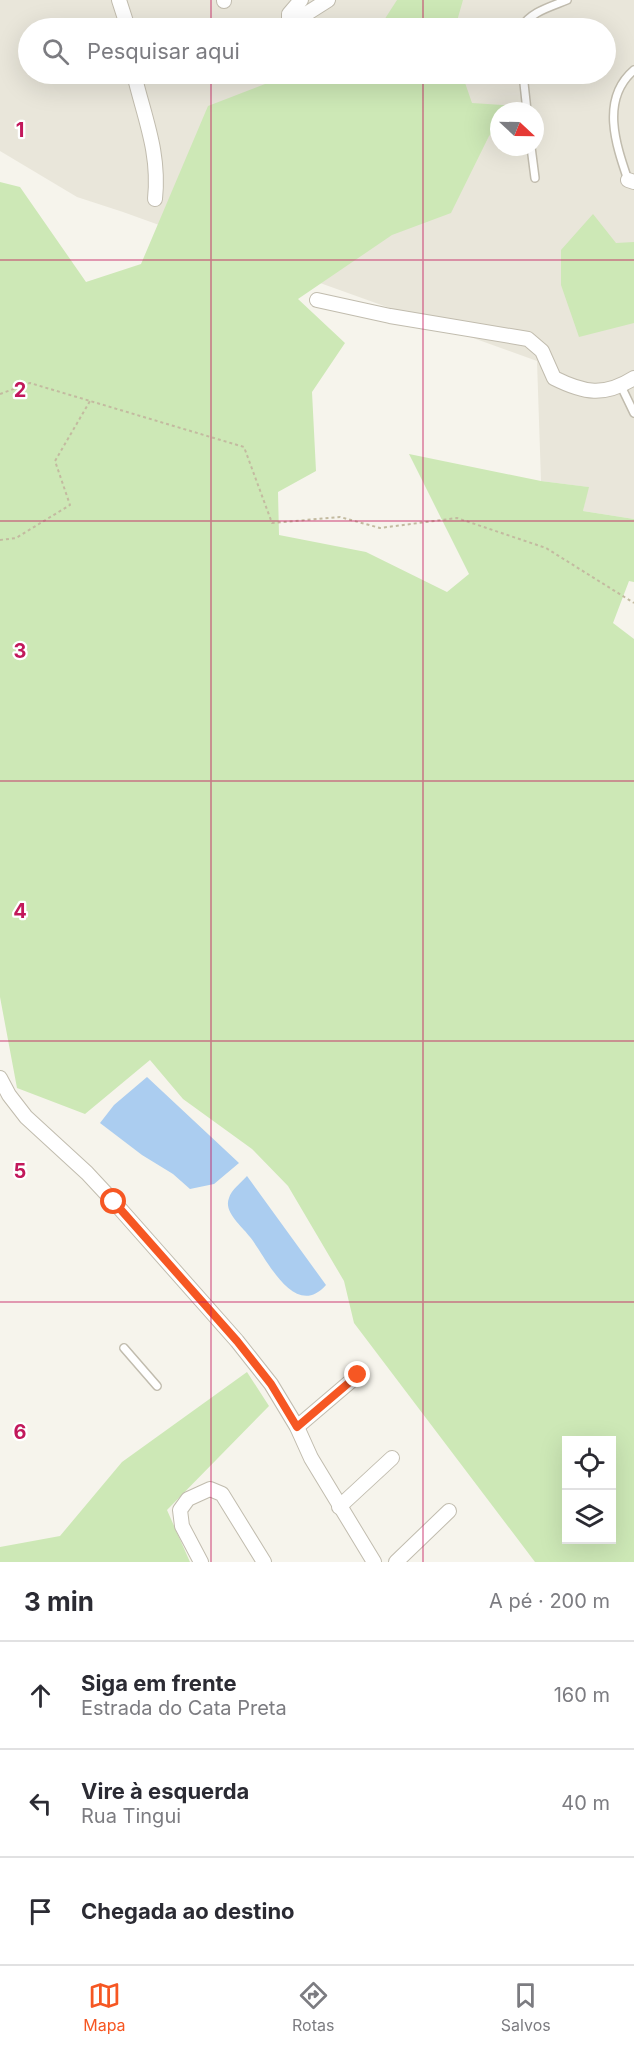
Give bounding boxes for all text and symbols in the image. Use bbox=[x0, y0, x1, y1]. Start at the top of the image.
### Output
search box bbox=[18, 18, 616, 84]
icon: search bbox=[39, 35, 72, 68]
text: Pesquisar aqui bbox=[87, 38, 240, 64]
north arrow bbox=[490, 102, 544, 156]
text: 1 bbox=[16, 118, 24, 142]
text: 2 bbox=[14, 378, 26, 402]
text: 3 bbox=[14, 639, 26, 663]
text: 4 bbox=[13, 899, 27, 923]
text: 5 bbox=[14, 1159, 26, 1183]
route start bbox=[100, 1188, 126, 1214]
route end bbox=[344, 1361, 370, 1387]
text: 6 bbox=[14, 1420, 27, 1444]
map controls bbox=[562, 1436, 616, 1544]
button: locate bbox=[562, 1436, 616, 1490]
button: layers bbox=[562, 1490, 616, 1544]
text: 3 min bbox=[24, 1586, 94, 1617]
text: A pé · 200 m bbox=[489, 1589, 610, 1613]
text: Siga em frente bbox=[81, 1670, 237, 1696]
icon: ahead bbox=[24, 1679, 57, 1712]
text: 160 m bbox=[554, 1683, 610, 1707]
text: Estrada do Cata Preta bbox=[81, 1696, 287, 1720]
text: Vire à esquerda bbox=[81, 1778, 249, 1804]
icon: left bbox=[24, 1787, 57, 1820]
text: 40 m bbox=[561, 1791, 610, 1815]
text: Rua Tingui bbox=[81, 1804, 181, 1828]
icon: arrive bbox=[24, 1895, 57, 1928]
text: Chegada ao destino bbox=[81, 1898, 295, 1924]
tab: Mapa bbox=[83, 1979, 126, 2035]
tab: Rotas bbox=[292, 1979, 334, 2035]
tab: Salvos bbox=[501, 1979, 551, 2035]

